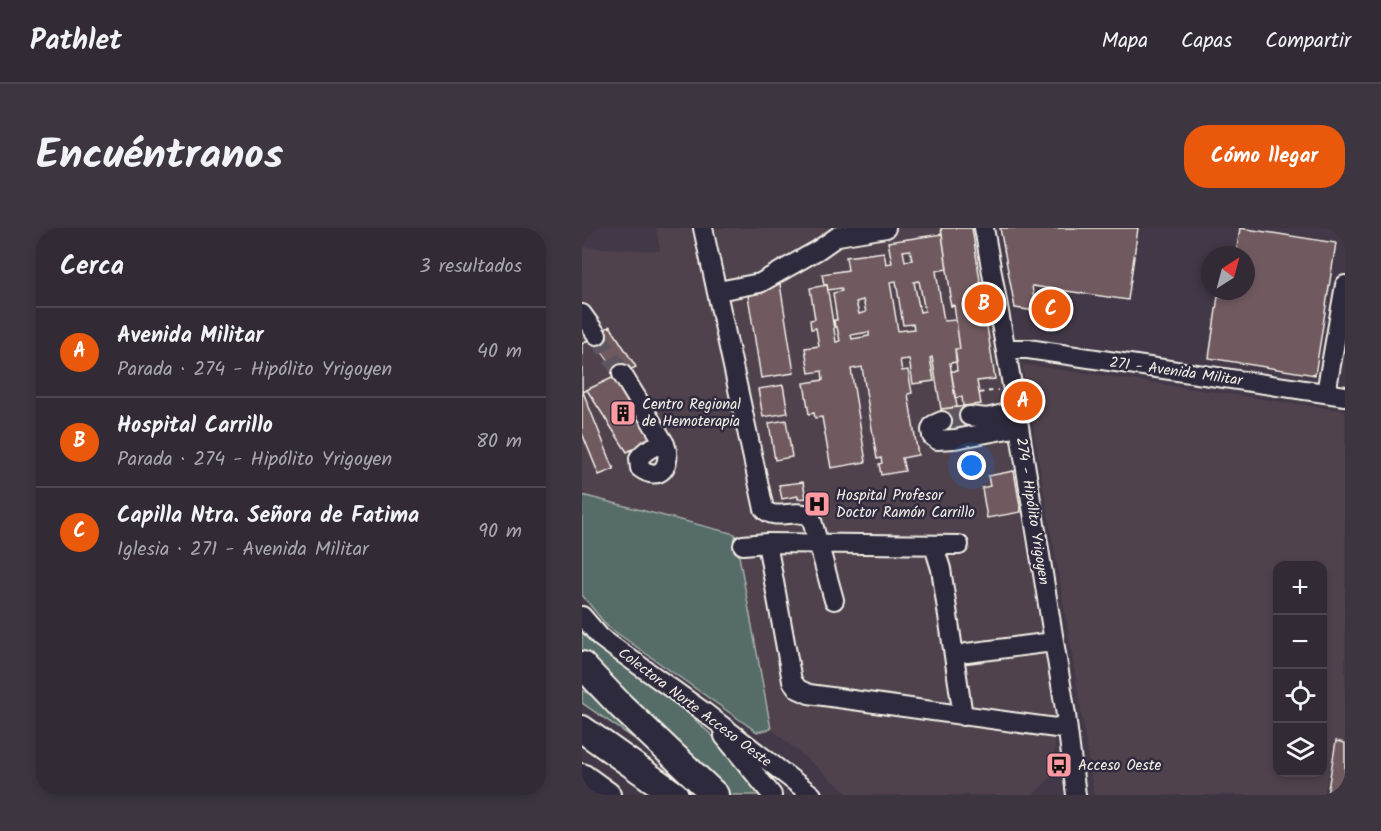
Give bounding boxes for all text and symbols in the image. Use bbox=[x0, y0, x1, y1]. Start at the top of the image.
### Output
text: Pathlet bbox=[30, 19, 122, 64]
text: Mapa bbox=[1102, 25, 1148, 58]
text: Capas bbox=[1181, 25, 1232, 58]
text: Compartir bbox=[1265, 25, 1351, 58]
text: Encuéntranos bbox=[36, 123, 283, 190]
button: Cómo llegar bbox=[1184, 125, 1345, 188]
text: Cerca bbox=[60, 246, 124, 288]
north arrow bbox=[1201, 246, 1255, 300]
text: 3 resultados bbox=[419, 251, 522, 283]
pin: B bbox=[964, 282, 1004, 326]
pin: C bbox=[1032, 286, 1070, 332]
text: Avenida Militar bbox=[117, 319, 263, 354]
text: A bbox=[73, 336, 86, 368]
text: 40 m bbox=[477, 336, 522, 368]
street label: 271 - Avenida Militar bbox=[1108, 351, 1245, 393]
text: Parada · 274 - Hipólito Yrigoyen bbox=[117, 354, 392, 386]
pin: A bbox=[1004, 378, 1042, 423]
place label: Centro Regional de Hemoterapia bbox=[642, 393, 741, 434]
building icon: Centro Regional de Hemoterapia bbox=[608, 398, 638, 428]
text: Hospital Carrillo bbox=[117, 409, 273, 444]
text: B bbox=[73, 426, 86, 458]
text: 80 m bbox=[476, 426, 522, 458]
street label: 274 - Hipólito Yrigoyen bbox=[1008, 436, 1056, 587]
text: Parada · 274 - Hipólito Yrigoyen bbox=[117, 444, 392, 476]
your location bbox=[957, 451, 986, 480]
place label: Hospital Profesor Doctor Ramón Carrillo bbox=[836, 484, 975, 525]
hospital icon: Hospital Profesor Doctor Ramón Carrillo bbox=[802, 489, 832, 519]
text: Capilla Ntra. Señora de Fatima bbox=[117, 499, 419, 534]
text: C bbox=[73, 516, 86, 548]
text: 90 m bbox=[478, 516, 522, 548]
text: Iglesia · 271 - Avenida Militar bbox=[117, 534, 369, 566]
map controls bbox=[1273, 561, 1327, 777]
button: + bbox=[1273, 561, 1327, 615]
button: − bbox=[1273, 615, 1327, 669]
street label: Colectora Norte Acceso Oeste bbox=[612, 642, 777, 774]
button: locate bbox=[1273, 669, 1327, 723]
button: layers bbox=[1273, 723, 1327, 777]
bus stop icon: Acceso Oeste bbox=[1044, 750, 1074, 780]
place label: Acceso Oeste bbox=[1078, 754, 1162, 778]

